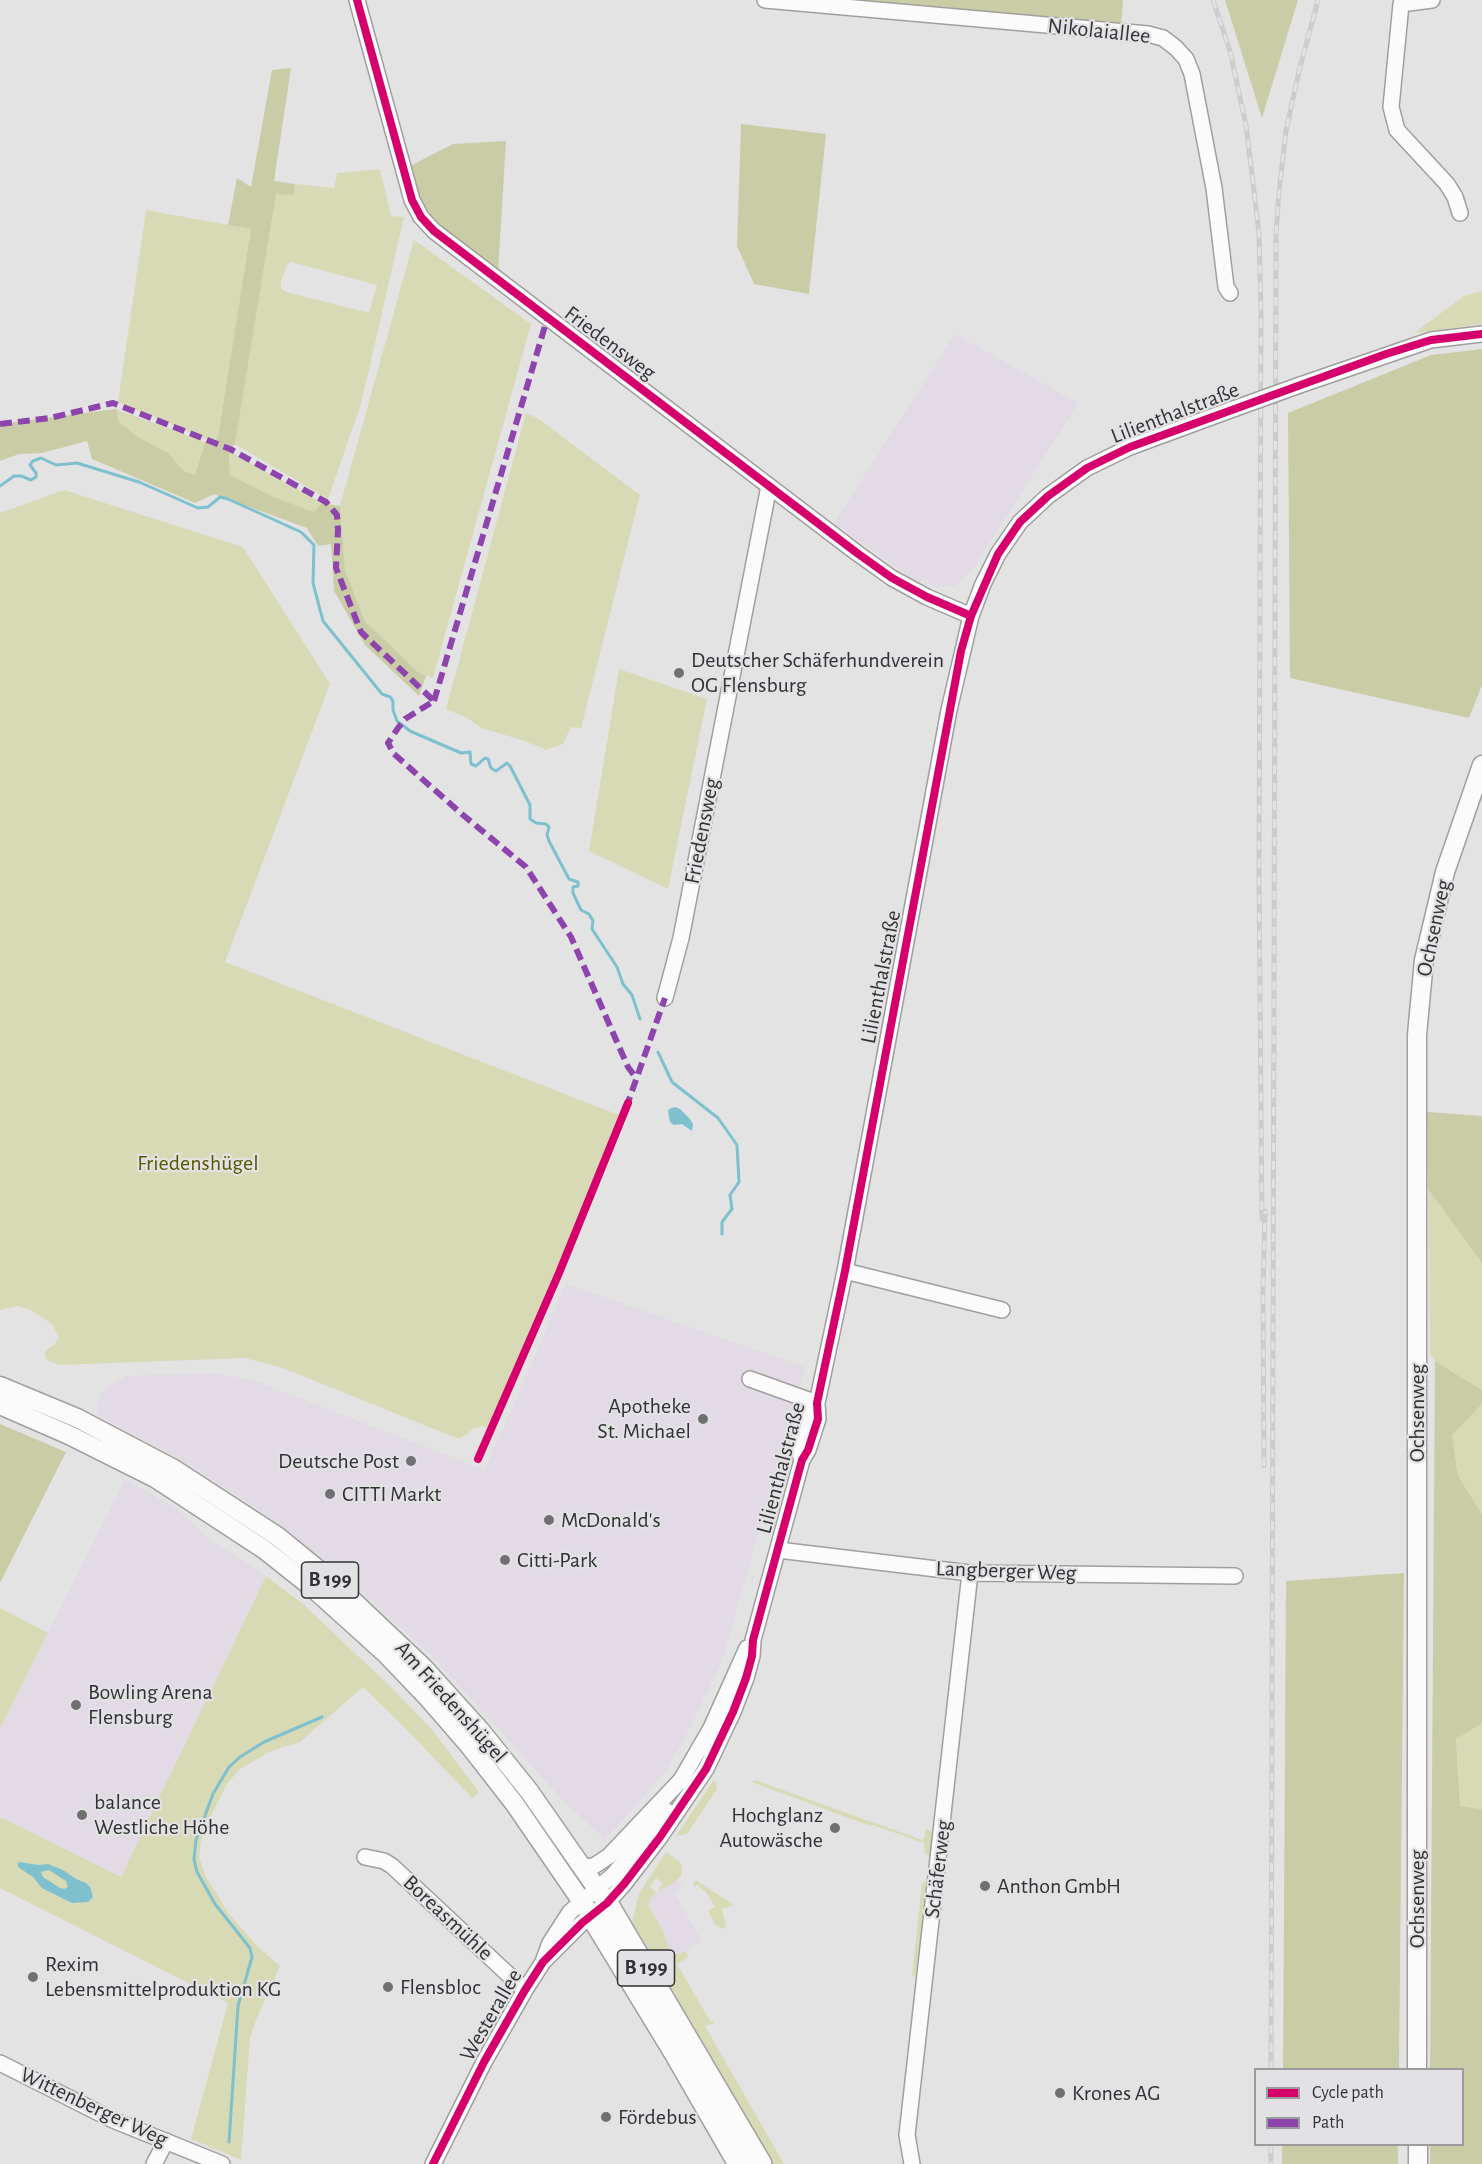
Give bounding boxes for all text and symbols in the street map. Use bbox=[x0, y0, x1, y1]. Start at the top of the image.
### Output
street label: Nikolaiallee bbox=[1046, 12, 1152, 50]
street label: Friedensweg bbox=[559, 300, 661, 386]
street label: Lilienthalstraße bbox=[1107, 376, 1243, 450]
place label: Deutscher Schäferhundverein OG Flensburg bbox=[691, 647, 944, 698]
marker: Deutscher Schäferhundverein OG Flensburg bbox=[672, 666, 686, 680]
street label: Friedensweg bbox=[679, 776, 725, 886]
street label: Ochsenweg bbox=[1411, 877, 1457, 979]
street label: Lilienthalstraße bbox=[855, 908, 907, 1046]
park label: Friedenshügel bbox=[137, 1150, 259, 1176]
street label: Ochsenweg bbox=[1404, 1364, 1430, 1462]
place label: Apotheke St. Michael bbox=[597, 1393, 691, 1444]
street label: Lilienthalstraße bbox=[751, 1399, 811, 1537]
marker: Apotheke St. Michael bbox=[696, 1412, 710, 1426]
place label: Deutsche Post bbox=[278, 1448, 399, 1474]
marker: Deutsche Post bbox=[404, 1454, 418, 1468]
place label: CITTI Markt bbox=[342, 1481, 441, 1507]
marker: CITTI Markt bbox=[323, 1487, 337, 1501]
place label: McDonald's bbox=[561, 1507, 661, 1533]
marker: McDonald's bbox=[542, 1513, 556, 1527]
place label: Citti-Park bbox=[517, 1547, 597, 1573]
marker: Citti-Park bbox=[498, 1553, 512, 1567]
street label: Langberger Weg bbox=[935, 1555, 1077, 1587]
road number: B 199 bbox=[302, 1562, 358, 1598]
street label: Am Friedenshügel bbox=[389, 1636, 513, 1768]
place label: Bowling Arena Flensburg bbox=[88, 1679, 213, 1730]
marker: Bowling Arena Flensburg bbox=[69, 1698, 83, 1712]
place label: balance Westliche Höhe bbox=[94, 1789, 229, 1840]
place label: Hochglanz Autowäsche bbox=[719, 1802, 823, 1854]
marker: balance Westliche Höhe bbox=[75, 1808, 89, 1822]
street label: Schäferweg bbox=[919, 1818, 957, 1920]
marker: Hochglanz Autowäsche bbox=[828, 1821, 842, 1835]
street label: Ochsenweg bbox=[1404, 1850, 1430, 1948]
street label: Boreasmühle bbox=[397, 1870, 499, 1966]
place label: Anthon GmbH bbox=[997, 1873, 1121, 1899]
marker: Anthon GmbH bbox=[978, 1879, 992, 1893]
road number: B 199 bbox=[618, 1950, 674, 1986]
place label: Rexim Lebensmittelproduktion KG bbox=[45, 1951, 281, 2002]
street label: Westerallee bbox=[454, 1964, 528, 2066]
marker: Rexim Lebensmittelproduktion KG bbox=[26, 1970, 40, 1984]
place label: Flensbloc bbox=[400, 1974, 481, 2000]
marker: Flensbloc bbox=[381, 1980, 395, 1994]
street label: Wittenberger Weg bbox=[16, 2061, 172, 2153]
legend bbox=[1254, 2068, 1464, 2146]
place label: Krones AG bbox=[1072, 2080, 1160, 2106]
text: Cycle path bbox=[1312, 2084, 1384, 2102]
marker: Krones AG bbox=[1053, 2086, 1067, 2100]
place label: Fördebus bbox=[618, 2104, 697, 2130]
marker: Fördebus bbox=[599, 2110, 613, 2124]
text: Path bbox=[1312, 2114, 1344, 2132]

